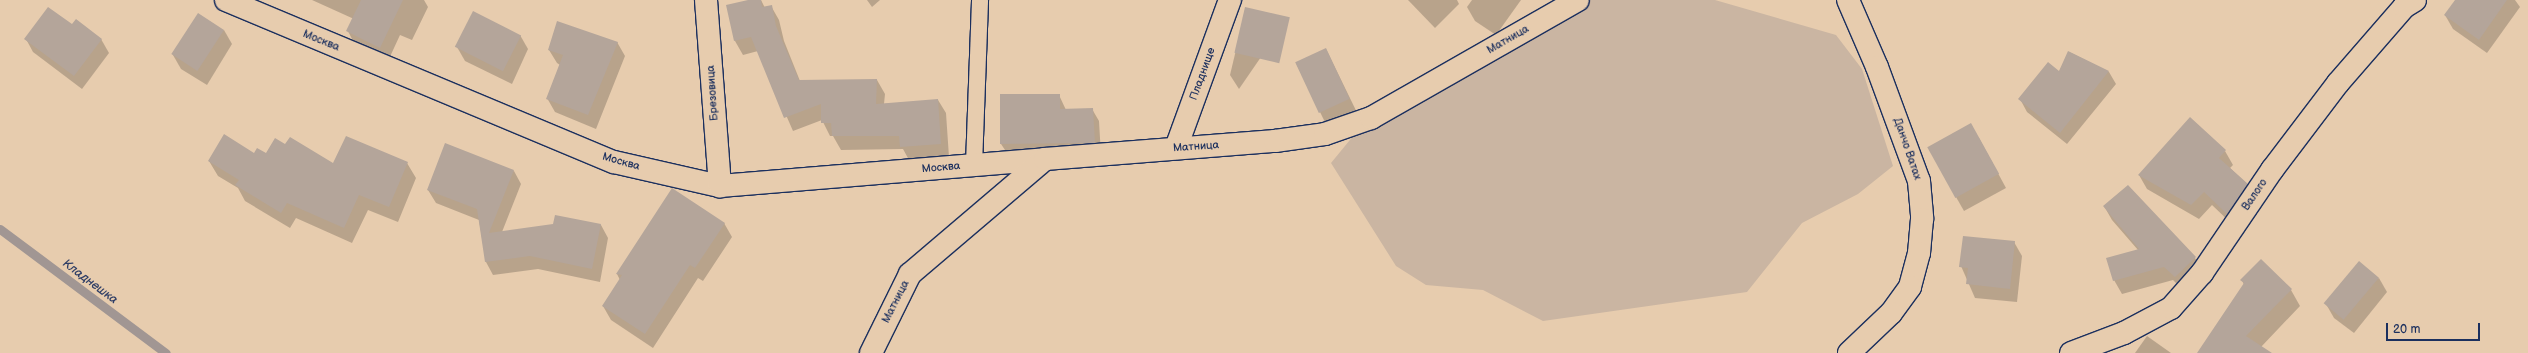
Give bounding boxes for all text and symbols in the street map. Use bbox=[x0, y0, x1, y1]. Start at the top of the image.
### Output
street label: Матница bbox=[1485, 23, 1531, 57]
street label: Москва bbox=[301, 28, 341, 54]
street label: Пладнище bbox=[1187, 46, 1219, 102]
street label: Брезовица bbox=[704, 65, 722, 121]
street label: Данчо Ватах bbox=[1890, 116, 1924, 182]
street label: Матница bbox=[1173, 139, 1219, 155]
street label: Москва bbox=[601, 150, 641, 174]
street label: Москва bbox=[921, 160, 961, 176]
street label: Валого bbox=[2240, 177, 2270, 213]
water label: Кладнешка bbox=[60, 257, 120, 307]
street label: Матница bbox=[880, 278, 912, 326]
scale bar bbox=[2388, 315, 2482, 341]
text: 20 m bbox=[2393, 322, 2420, 337]

